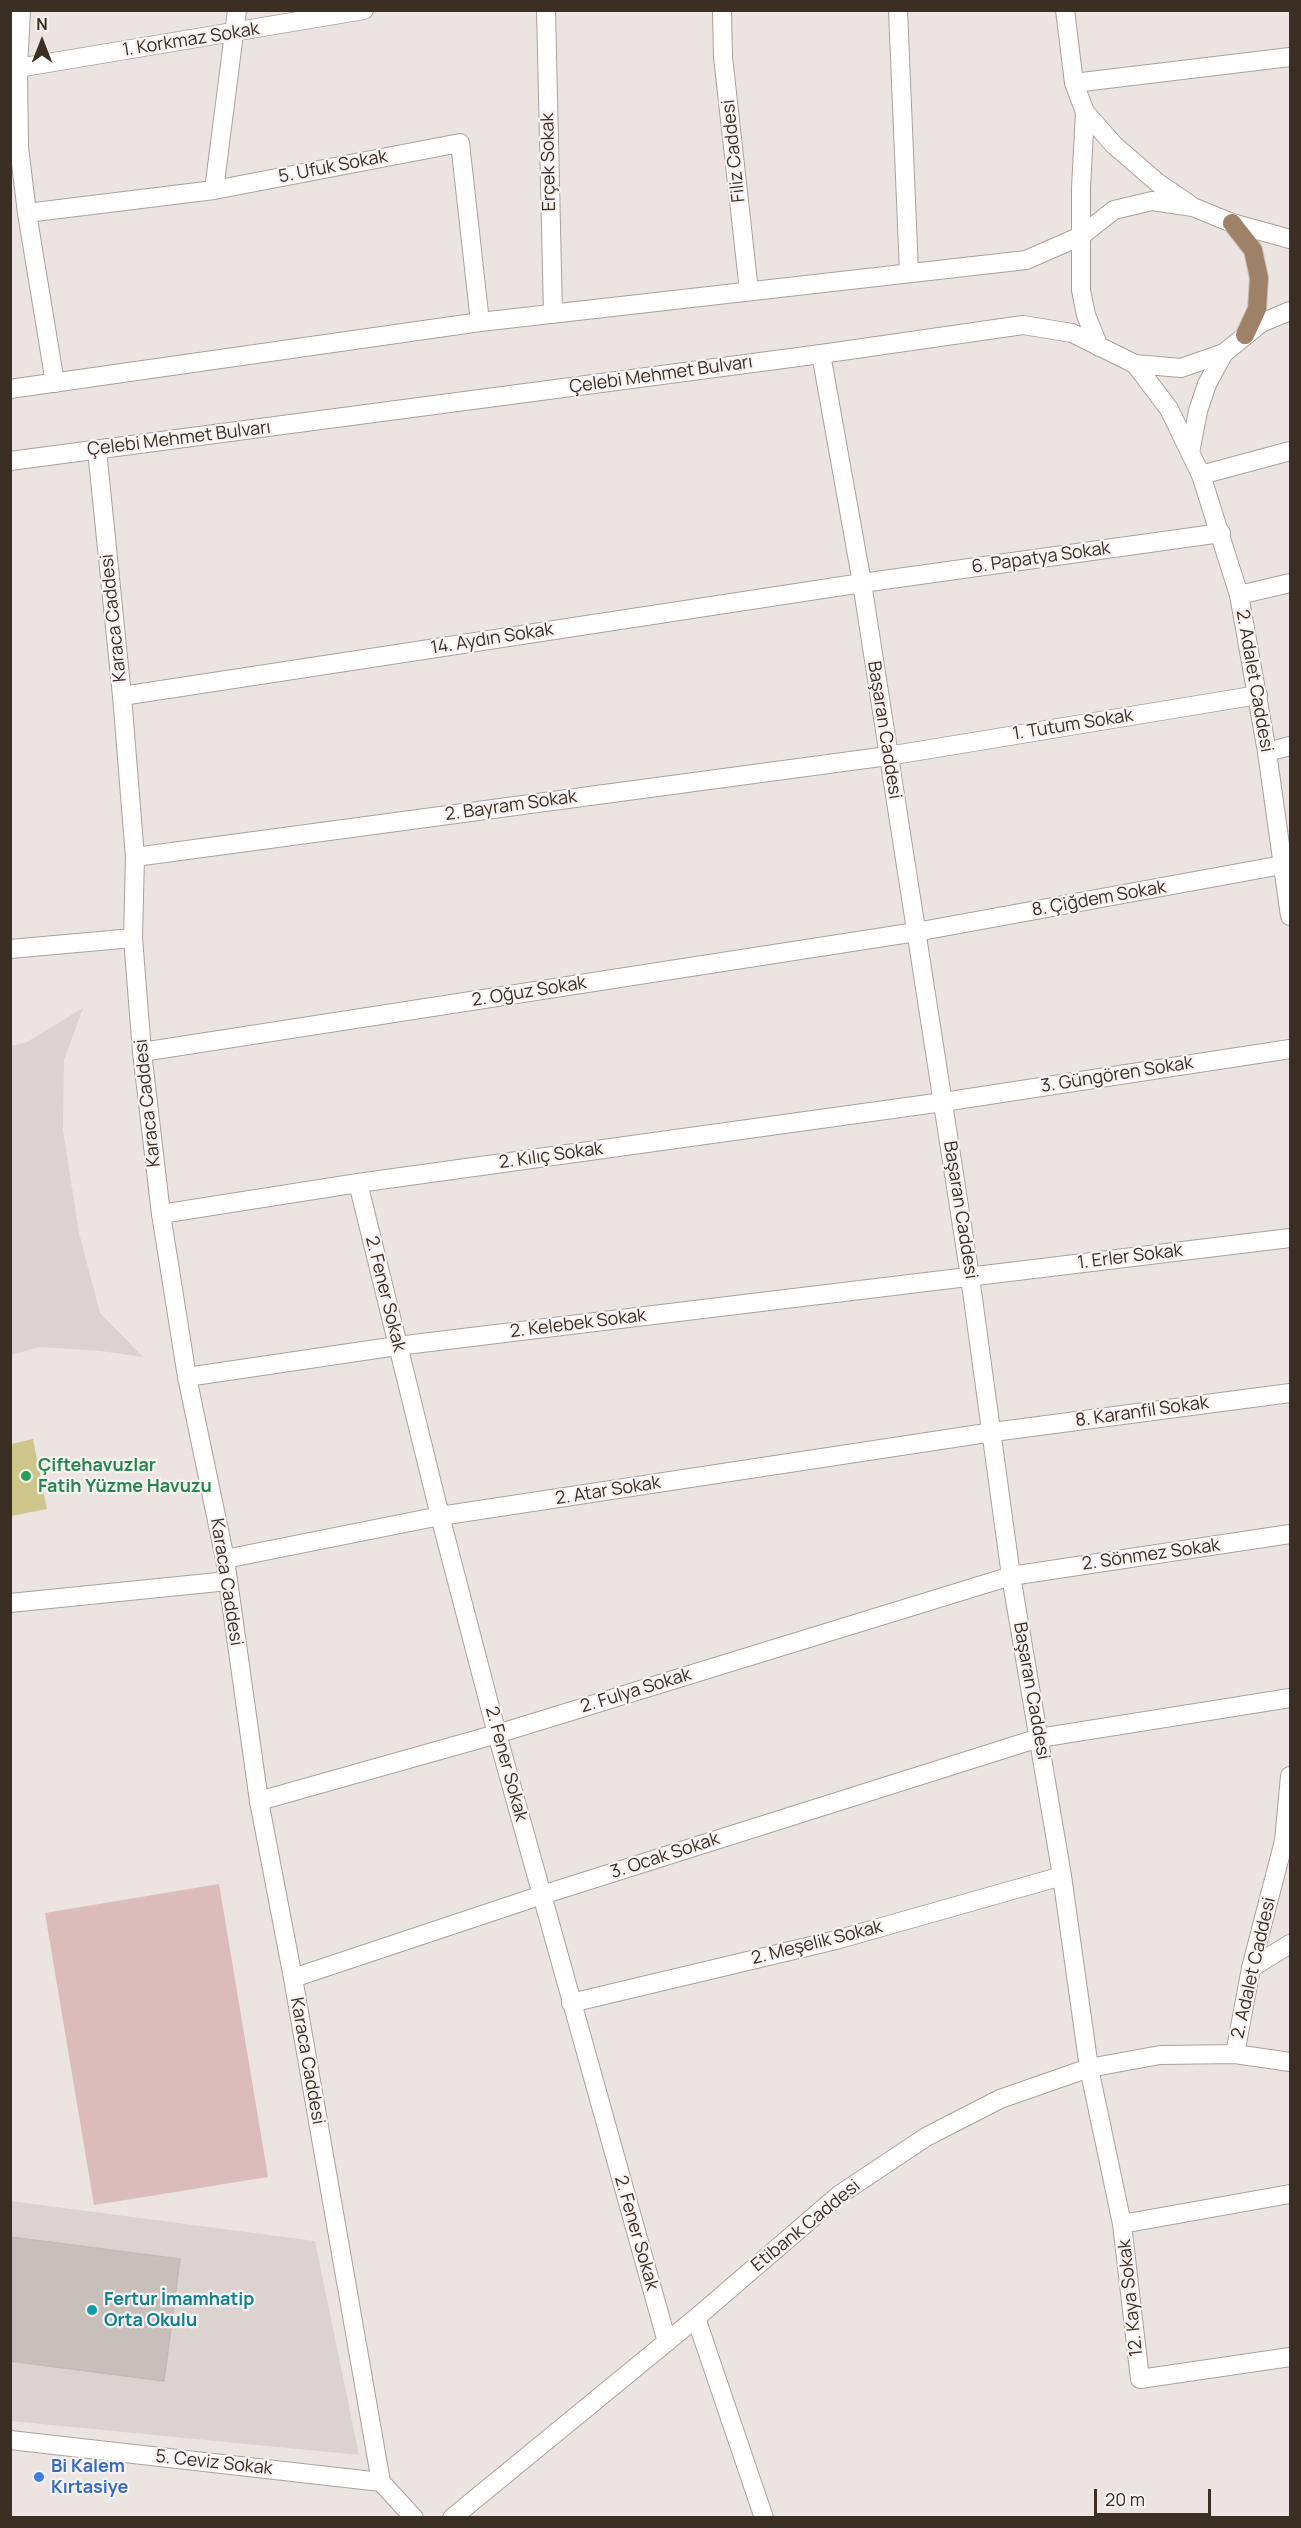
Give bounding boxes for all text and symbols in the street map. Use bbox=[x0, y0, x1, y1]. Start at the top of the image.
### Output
north arrow bbox=[12, 12, 72, 72]
text: N bbox=[36, 13, 48, 35]
street label: 1. Korkmaz Sokak bbox=[121, 19, 261, 61]
street label: Filiz Caddesi bbox=[718, 99, 750, 203]
street label: Erçek Sokak bbox=[537, 112, 561, 212]
street label: 5. Ufuk Sokak bbox=[277, 146, 389, 188]
street label: Çelebi Mehmet Bulvarı bbox=[568, 351, 754, 399]
street label: Çelebi Mehmet Bulvarı bbox=[86, 417, 272, 461]
street label: 6. Papatya Sokak bbox=[970, 538, 1112, 578]
street label: Karaca Caddesi bbox=[97, 553, 131, 683]
street label: 2. Adalet Caddesi bbox=[1231, 608, 1277, 754]
street label: 14. Aydın Sokak bbox=[429, 619, 555, 659]
street label: Başaran Caddesi bbox=[862, 660, 906, 800]
street label: 1. Tutum Sokak bbox=[1011, 705, 1135, 745]
street label: 2. Bayram Sokak bbox=[444, 786, 578, 826]
street label: 8. Çiğdem Sokak bbox=[1030, 877, 1168, 921]
street label: 2. Oğuz Sokak bbox=[470, 972, 588, 1012]
street label: Karaca Caddesi bbox=[131, 1038, 165, 1168]
street label: 3. Güngören Sokak bbox=[1039, 1052, 1195, 1098]
street label: 2. Kılıç Sokak bbox=[498, 1138, 604, 1174]
street label: Başaran Caddesi bbox=[938, 1140, 982, 1280]
street label: 2. Fener Sokak bbox=[360, 1234, 410, 1354]
street label: 1. Erler Sokak bbox=[1076, 1240, 1184, 1274]
street label: 2. Kelebek Sokak bbox=[509, 1305, 647, 1343]
street label: 8. Karanfil Sokak bbox=[1074, 1392, 1210, 1432]
place label: Çiftehavuzlar Fatih Yüzme Havuzu bbox=[38, 1455, 212, 1498]
marker: Çiftehavuzlar Fatih Yüzme Havuzu bbox=[19, 1469, 33, 1483]
street label: 2. Atar Sokak bbox=[554, 1472, 662, 1510]
street label: Karaca Caddesi bbox=[205, 1517, 247, 1647]
street label: 2. Sönmez Sokak bbox=[1081, 1535, 1221, 1575]
street label: Başaran Caddesi bbox=[1008, 1621, 1054, 1761]
street label: 2. Fulya Sokak bbox=[578, 1664, 694, 1718]
street label: 2. Fener Sokak bbox=[480, 1704, 532, 1824]
street label: 3. Ocak Sokak bbox=[608, 1828, 722, 1884]
street label: 2. Adalet Caddesi bbox=[1227, 1895, 1281, 2041]
street label: 2. Meşelik Sokak bbox=[749, 1916, 885, 1970]
street label: Karaca Caddesi bbox=[285, 1996, 329, 2126]
street label: 2. Fener Sokak bbox=[609, 2173, 663, 2293]
street label: Etibank Caddesi bbox=[747, 2175, 865, 2277]
street label: 12. Kaya Sokak bbox=[1114, 2238, 1148, 2358]
place label: Fertur İmamhatip Orta Okulu bbox=[104, 2289, 254, 2332]
marker: Fertur İmamhatip Orta Okulu bbox=[85, 2303, 99, 2317]
street label: 5. Ceviz Sokak bbox=[154, 2446, 274, 2480]
place label: Bi Kalem Kırtasiye bbox=[51, 2456, 128, 2498]
marker: Bi Kalem Kırtasiye bbox=[32, 2470, 46, 2484]
scale bar bbox=[1097, 2477, 1214, 2515]
text: 20 m bbox=[1105, 2487, 1145, 2511]

